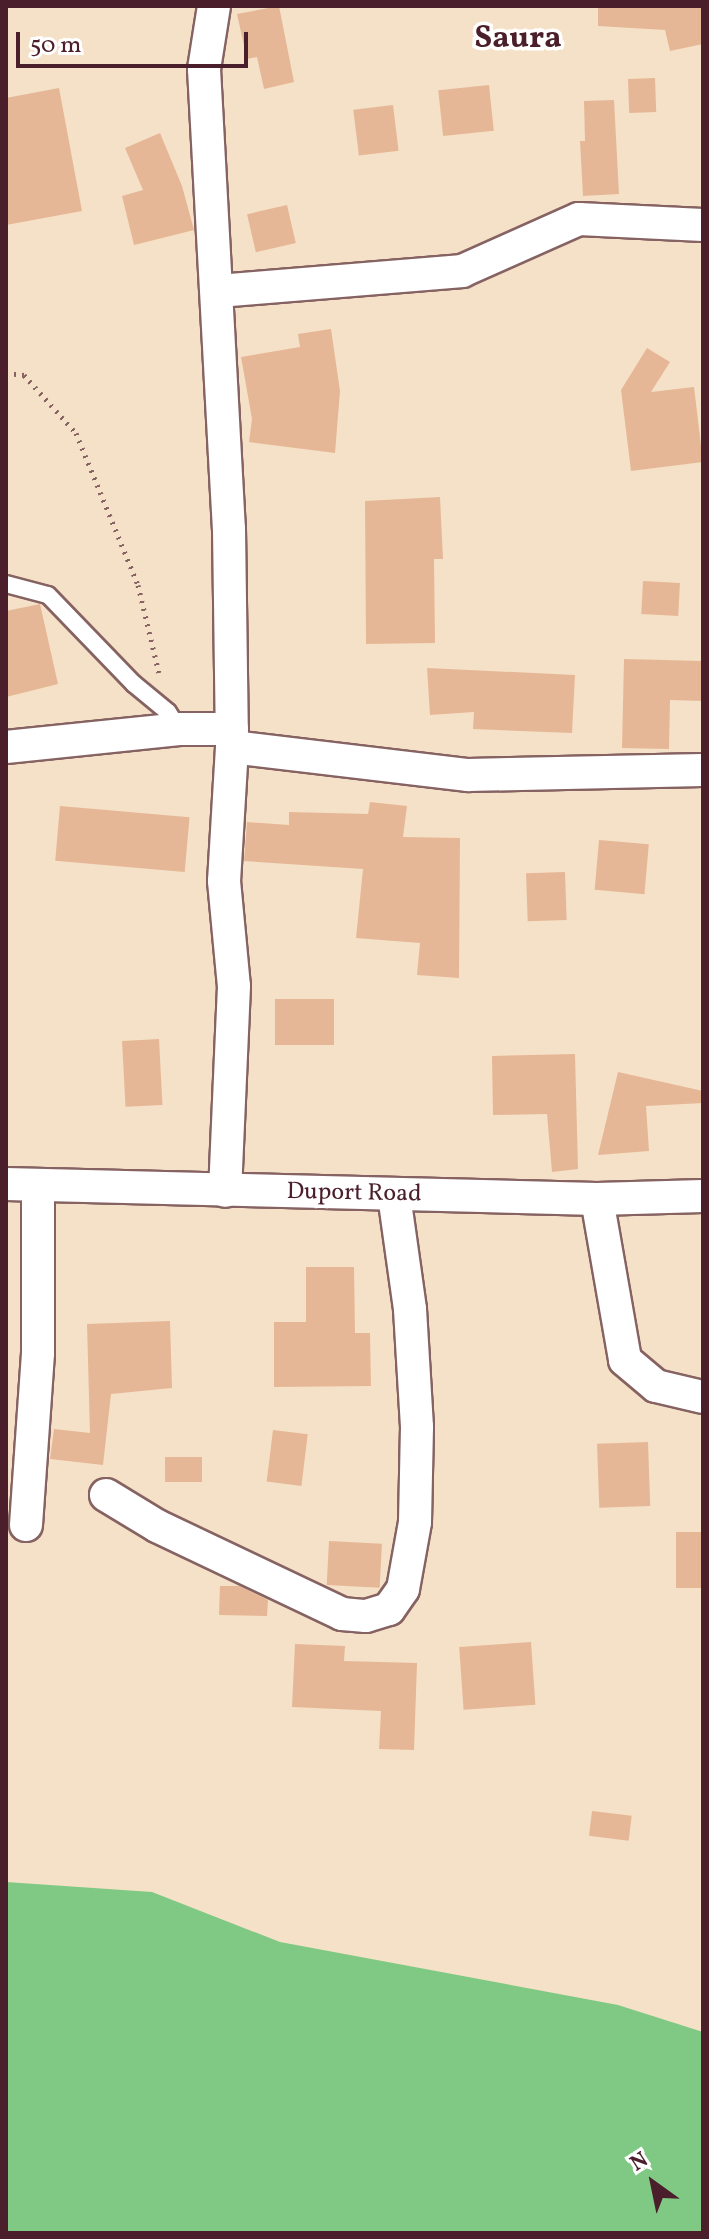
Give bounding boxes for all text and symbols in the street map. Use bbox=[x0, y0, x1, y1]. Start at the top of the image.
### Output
scale bar bbox=[20, 16, 252, 66]
district label: Saura bbox=[474, 20, 562, 58]
text: 50 m bbox=[30, 29, 82, 63]
street label: Duport Road bbox=[286, 1178, 422, 1210]
north arrow bbox=[613, 2143, 693, 2223]
text: N bbox=[625, 2145, 655, 2180]

